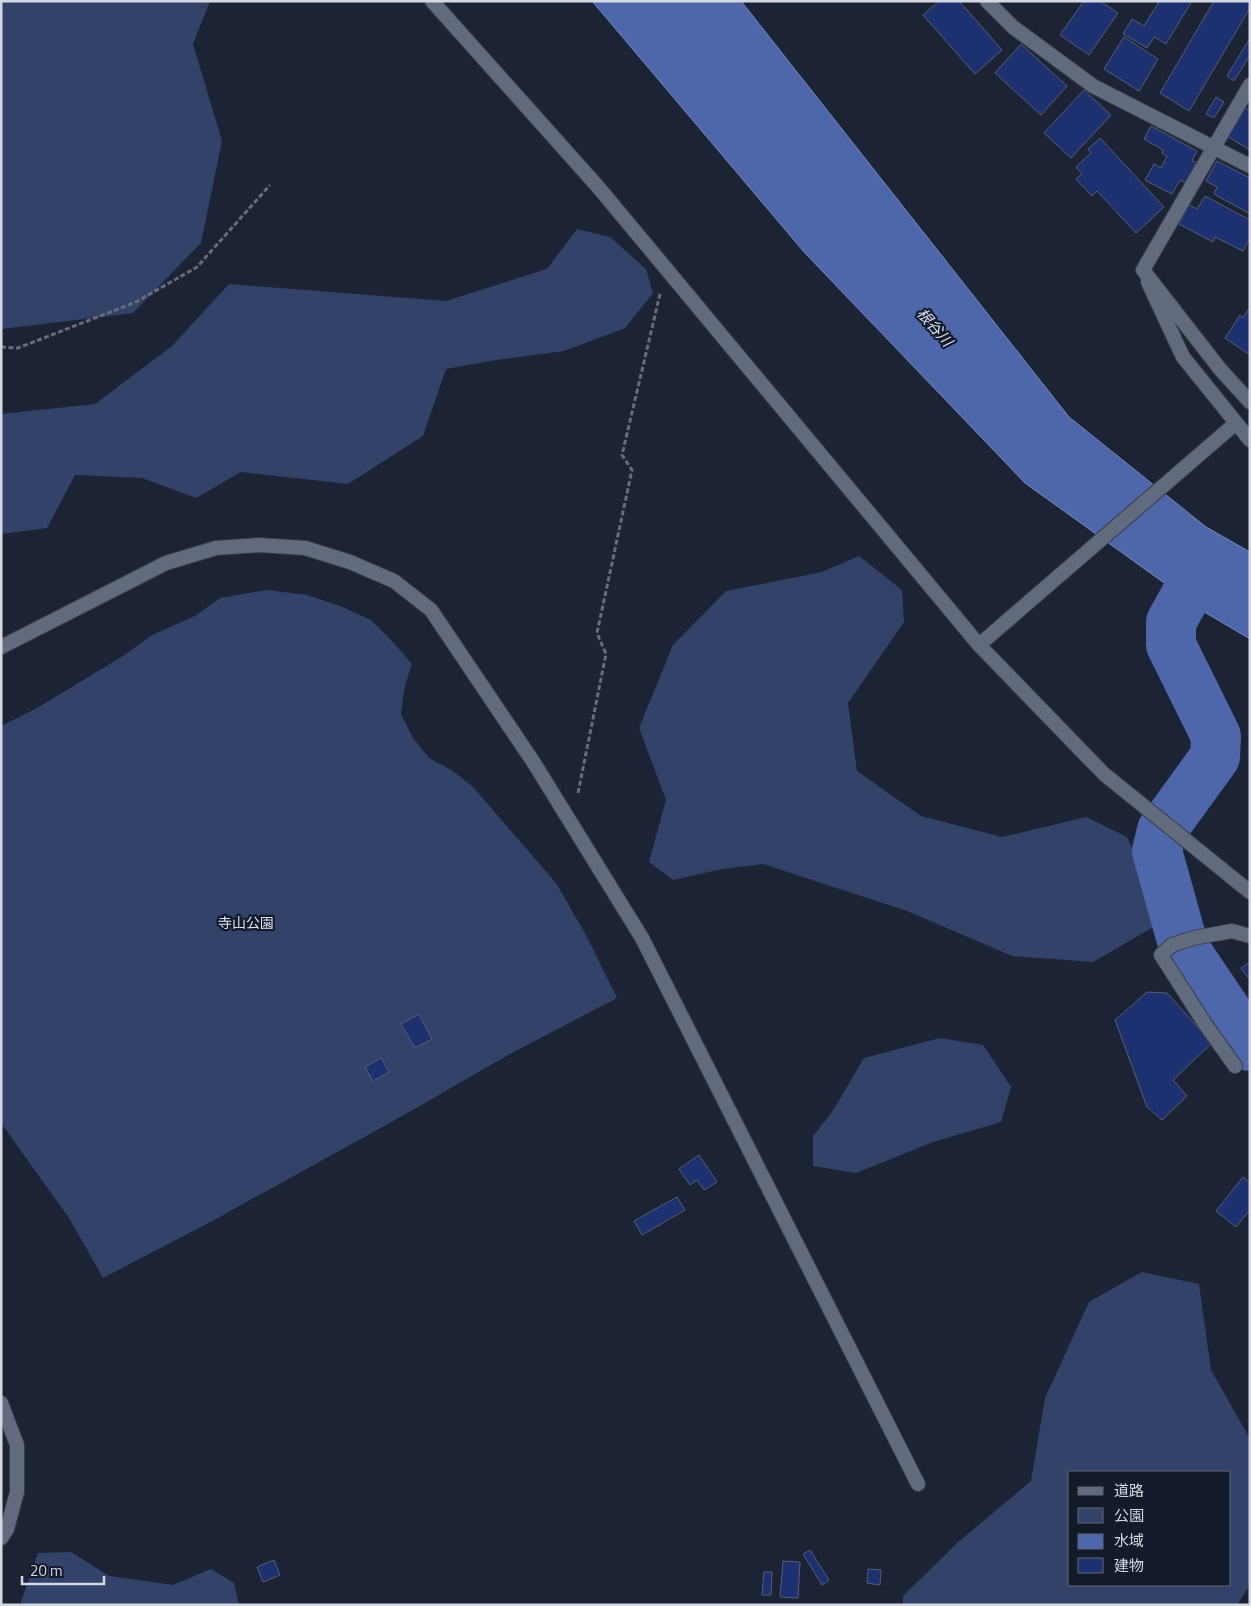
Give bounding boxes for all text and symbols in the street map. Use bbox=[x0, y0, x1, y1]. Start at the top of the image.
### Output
water label: 根谷川 bbox=[912, 302, 960, 353]
park label: 寺山公園 bbox=[218, 912, 274, 933]
legend bbox=[1068, 1471, 1231, 1586]
text: 道路 bbox=[1114, 1479, 1144, 1502]
text: 公園 bbox=[1114, 1504, 1144, 1527]
text: 水域 bbox=[1114, 1529, 1144, 1552]
scale bar bbox=[22, 1554, 105, 1586]
text: 建物 bbox=[1114, 1554, 1144, 1577]
text: 20 m bbox=[30, 1559, 63, 1582]

